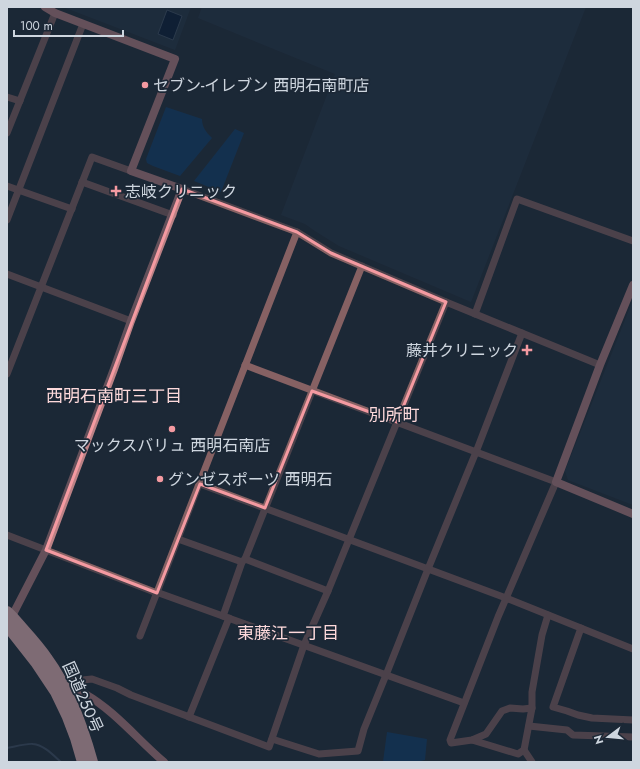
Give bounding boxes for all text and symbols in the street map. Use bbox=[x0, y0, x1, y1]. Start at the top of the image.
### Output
scale bar bbox=[14, 12, 123, 38]
text: 100 m bbox=[20, 17, 53, 35]
place label: セブン-イレブン 西明石南町店 bbox=[153, 74, 369, 97]
marker: セブン-イレブン 西明石南町店 bbox=[140, 80, 150, 90]
place label: 志岐クリニック bbox=[125, 180, 237, 203]
marker: 志岐クリニック bbox=[110, 185, 122, 197]
place label: 藤井クリニック bbox=[406, 339, 518, 362]
marker: 藤井クリニック bbox=[521, 344, 533, 356]
district label: 西明石南町三丁目 bbox=[46, 384, 182, 408]
district label: 別所町 bbox=[369, 403, 420, 427]
marker: マックスバリュ 西明石南店 bbox=[167, 424, 177, 434]
place label: マックスバリュ 西明石南店 bbox=[74, 434, 270, 457]
place label: グンゼスポーツ 西明石 bbox=[168, 468, 332, 491]
marker: グンゼスポーツ 西明石 bbox=[155, 474, 165, 484]
district label: 東藤江一丁目 bbox=[237, 621, 339, 645]
street label: 国道250号 bbox=[57, 658, 109, 736]
north arrow bbox=[588, 717, 628, 757]
text: N bbox=[589, 733, 607, 746]

